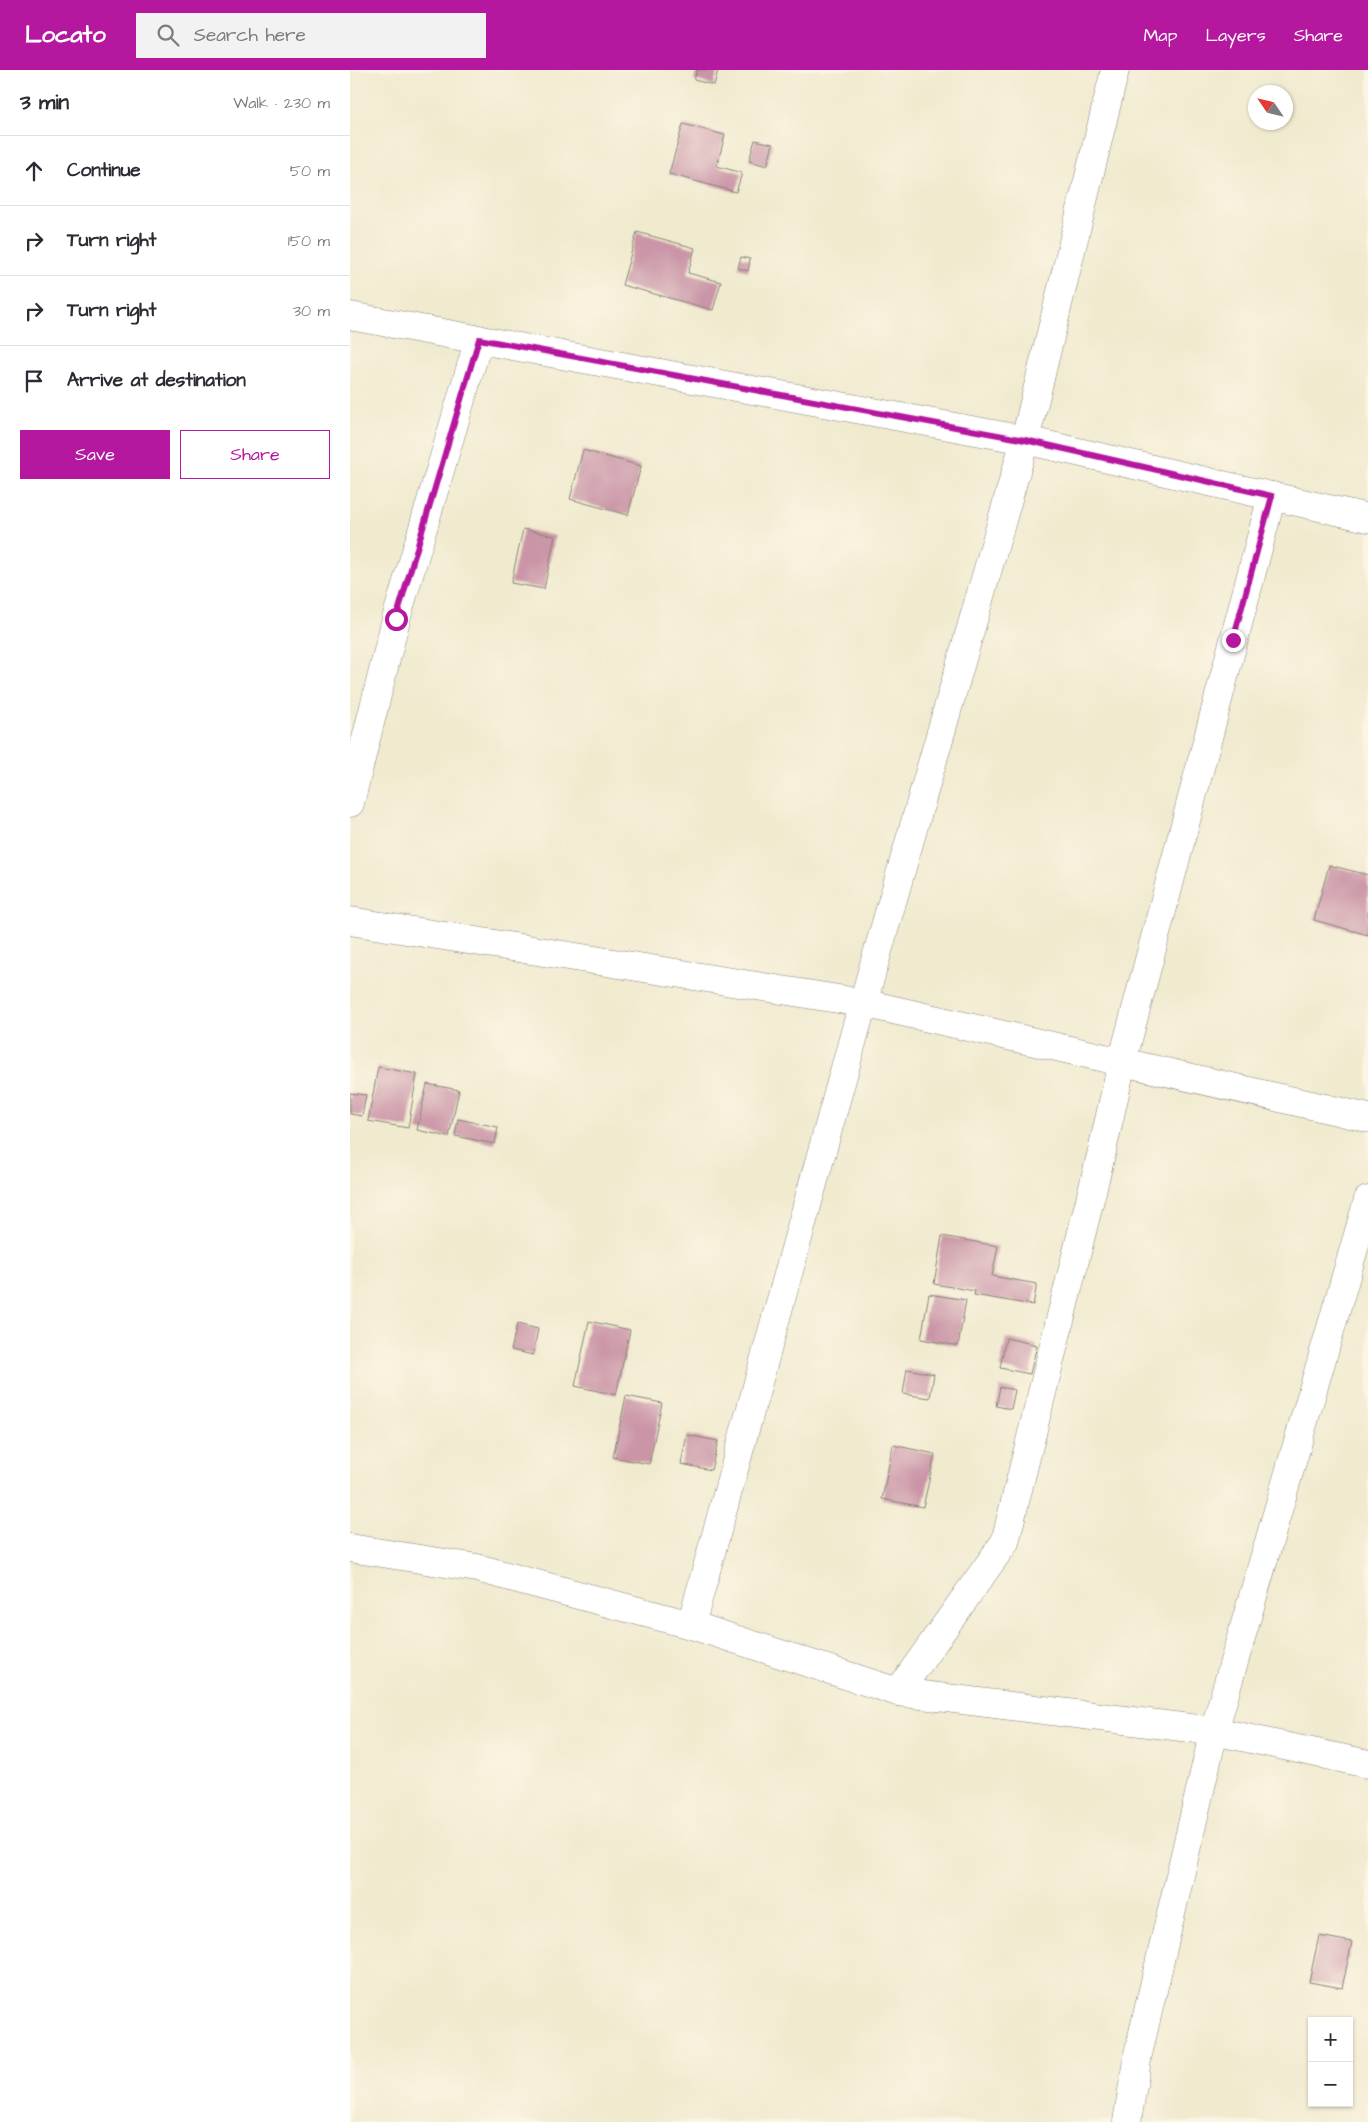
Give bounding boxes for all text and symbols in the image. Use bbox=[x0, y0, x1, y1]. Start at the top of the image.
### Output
search box bbox=[136, 13, 486, 58]
text: Locato bbox=[25, 18, 106, 52]
icon: search bbox=[154, 21, 182, 49]
text: Search here bbox=[194, 22, 306, 49]
text: Map bbox=[1143, 23, 1177, 48]
text: Layers bbox=[1205, 23, 1266, 48]
text: Share bbox=[1294, 23, 1343, 48]
north arrow bbox=[1248, 85, 1293, 130]
text: 3 min bbox=[20, 88, 69, 117]
text: Walk · 230 m bbox=[233, 92, 330, 114]
icon: ahead bbox=[20, 157, 48, 185]
text: Continue bbox=[67, 157, 141, 184]
text: 50 m bbox=[290, 160, 330, 182]
icon: right bbox=[20, 227, 48, 255]
text: Turn right bbox=[67, 227, 156, 254]
text: 150 m bbox=[288, 230, 330, 252]
icon: right bbox=[20, 297, 48, 325]
text: Turn right bbox=[67, 297, 156, 324]
text: 30 m bbox=[293, 300, 330, 322]
icon: arrive bbox=[20, 367, 48, 395]
text: Arrive at destination bbox=[67, 367, 246, 394]
button: Save bbox=[20, 430, 170, 479]
button: Share bbox=[180, 430, 330, 479]
route start bbox=[385, 608, 408, 631]
route end bbox=[1222, 629, 1245, 652]
map controls bbox=[1308, 2017, 1353, 2107]
button: + bbox=[1308, 2017, 1353, 2062]
button: − bbox=[1308, 2062, 1353, 2107]

